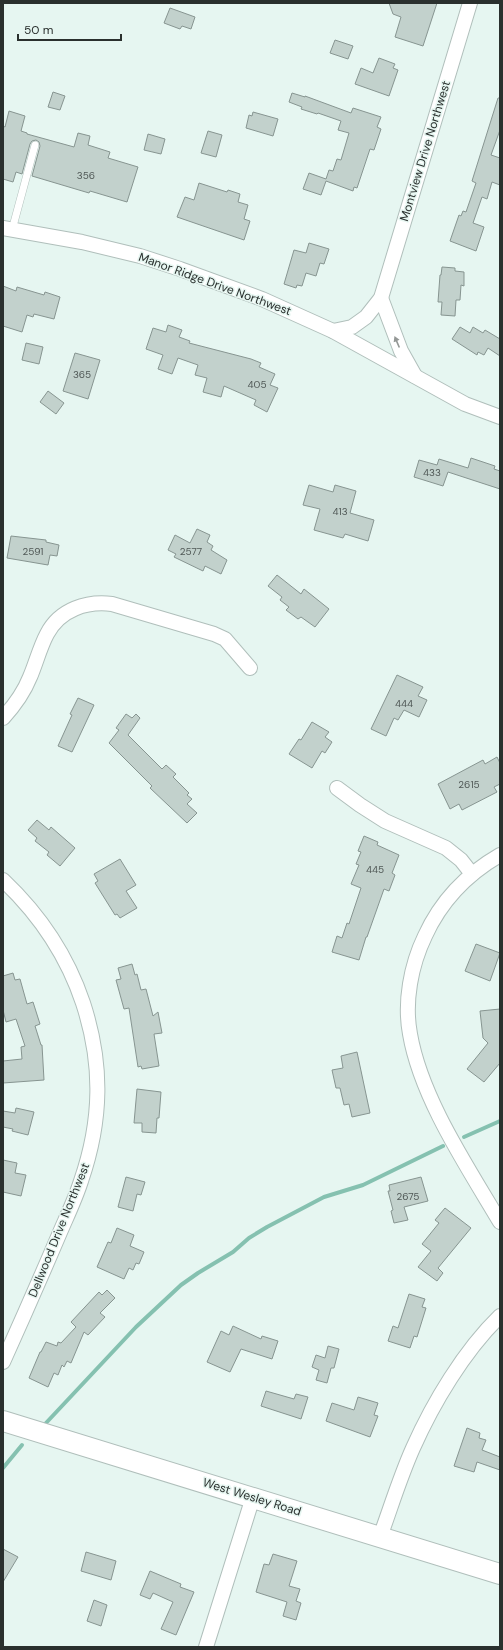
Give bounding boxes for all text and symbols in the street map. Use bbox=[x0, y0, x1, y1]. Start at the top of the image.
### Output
scale bar bbox=[18, 16, 121, 42]
text: 50 m bbox=[24, 22, 53, 38]
street label: Montview Drive Northwest bbox=[396, 78, 454, 223]
house number: 356 bbox=[77, 169, 95, 182]
street label: Manor Ridge Drive Northwest bbox=[136, 249, 294, 319]
one-way arrow bbox=[394, 337, 400, 348]
house number: 365 bbox=[73, 368, 91, 381]
house number: 405 bbox=[247, 378, 267, 391]
house number: 433 bbox=[423, 466, 441, 479]
house number: 413 bbox=[332, 505, 348, 518]
house number: 2591 bbox=[23, 545, 43, 558]
house number: 2577 bbox=[180, 545, 202, 558]
house number: 444 bbox=[395, 697, 413, 710]
house number: 2615 bbox=[458, 778, 480, 791]
house number: 445 bbox=[366, 863, 384, 876]
street label: Dellwood Drive Northwest bbox=[25, 1160, 93, 1300]
house number: 2675 bbox=[397, 1190, 419, 1203]
street label: West Wesley Road bbox=[201, 1474, 303, 1520]

